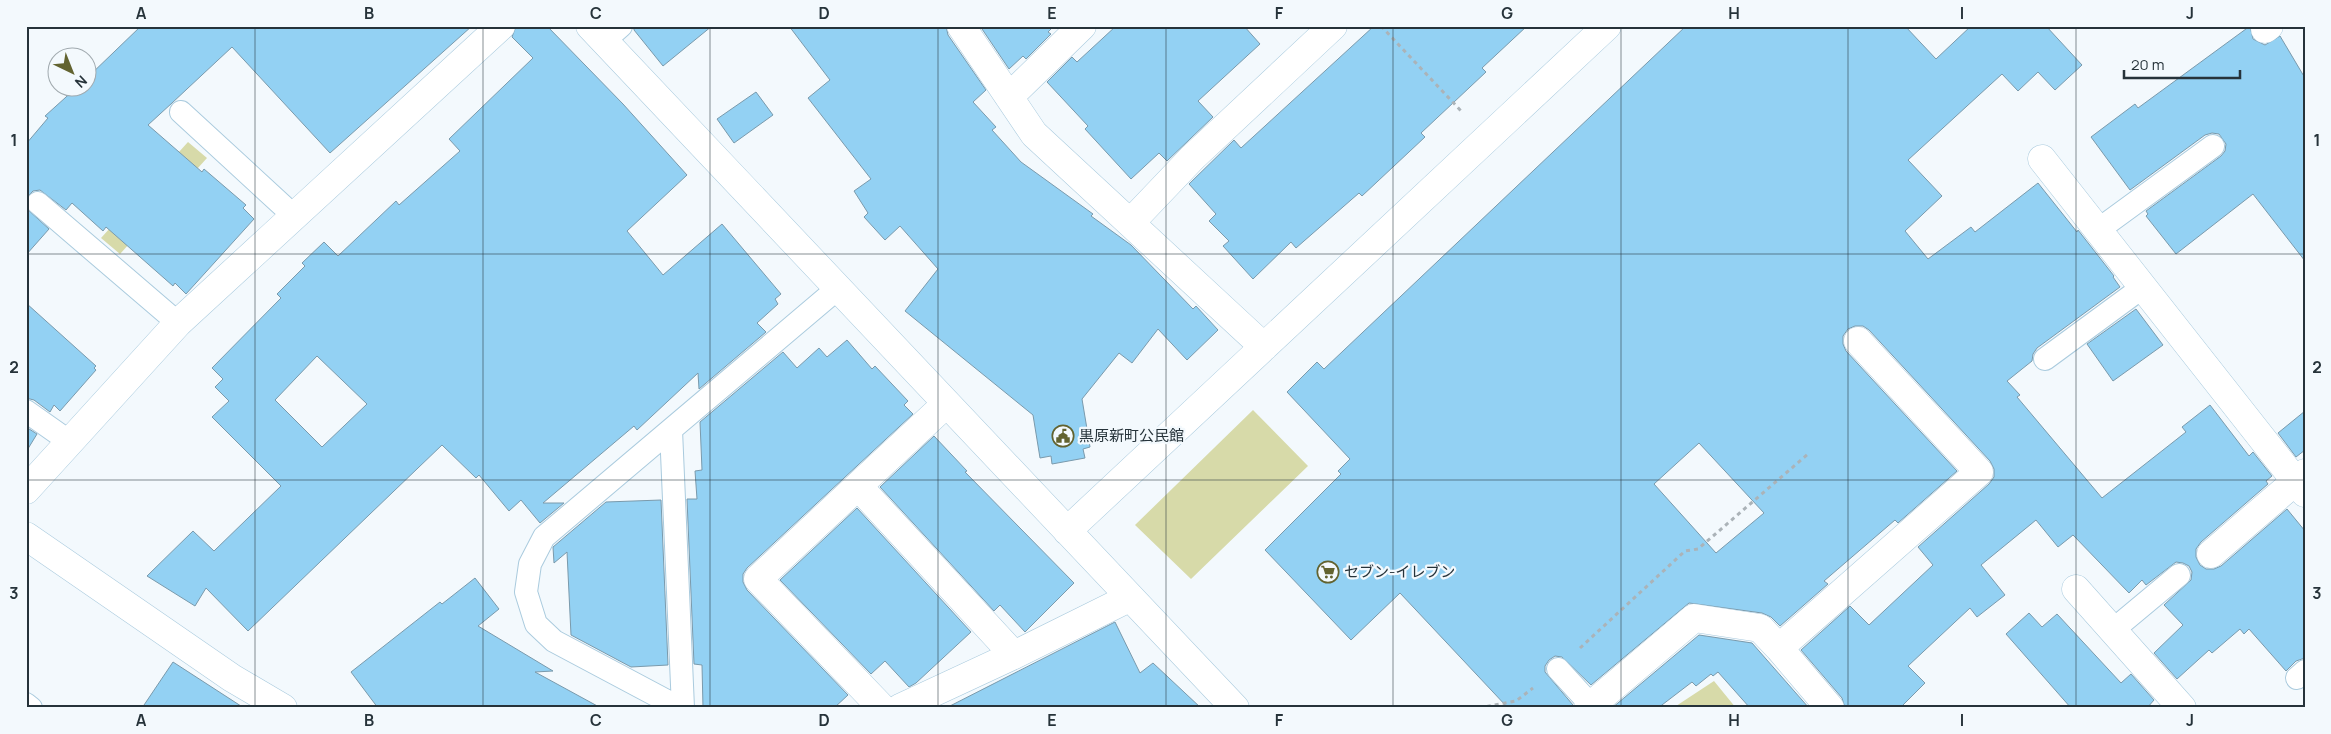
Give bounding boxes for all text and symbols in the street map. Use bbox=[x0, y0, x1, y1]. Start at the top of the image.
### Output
text: A bbox=[136, 2, 147, 24]
text: B bbox=[364, 2, 374, 24]
text: C bbox=[590, 2, 602, 24]
text: D bbox=[818, 2, 830, 24]
text: E bbox=[1047, 2, 1057, 24]
text: F bbox=[1275, 2, 1284, 24]
text: G bbox=[1501, 2, 1513, 24]
text: H bbox=[1728, 2, 1740, 24]
text: I bbox=[1960, 2, 1964, 24]
text: J bbox=[2186, 2, 2194, 24]
north arrow bbox=[48, 48, 98, 98]
scale bar bbox=[2124, 48, 2240, 80]
text: 20 m bbox=[2131, 54, 2164, 75]
text: N bbox=[71, 71, 91, 92]
text: 1 bbox=[10, 129, 18, 151]
text: 1 bbox=[2313, 129, 2321, 151]
text: 2 bbox=[9, 356, 19, 378]
text: 2 bbox=[2312, 356, 2322, 378]
public building icon: 黒原新町公民館 bbox=[1051, 424, 1075, 448]
place label: 黒原新町公民館 bbox=[1079, 425, 1184, 446]
supermarket icon: セブン-イレブン bbox=[1316, 560, 1340, 584]
place label: セブン-イレブン bbox=[1344, 561, 1455, 582]
text: 3 bbox=[9, 582, 19, 604]
text: 3 bbox=[2312, 582, 2322, 604]
text: A bbox=[136, 709, 147, 731]
text: B bbox=[364, 709, 374, 731]
text: C bbox=[590, 709, 602, 731]
text: D bbox=[818, 709, 830, 731]
text: E bbox=[1047, 709, 1057, 731]
text: F bbox=[1275, 709, 1284, 731]
text: G bbox=[1501, 709, 1513, 731]
text: H bbox=[1728, 709, 1740, 731]
text: I bbox=[1960, 709, 1964, 731]
text: J bbox=[2186, 709, 2194, 731]

